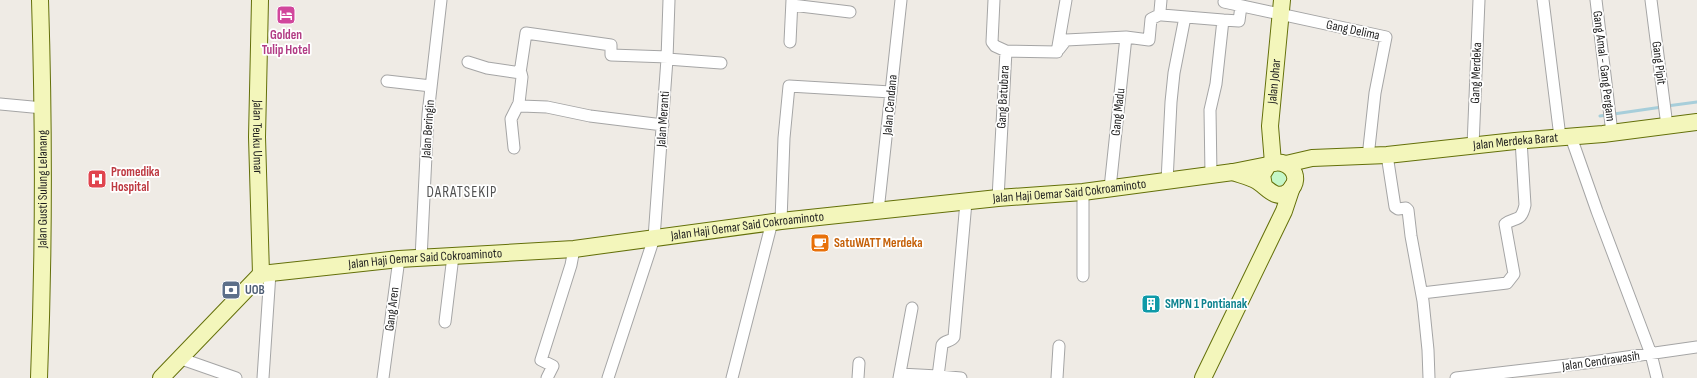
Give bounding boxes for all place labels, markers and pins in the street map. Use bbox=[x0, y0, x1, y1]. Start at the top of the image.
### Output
hotel icon: Golden Tulip Hotel bbox=[275, 4, 297, 26]
place label: Golden Tulip Hotel bbox=[262, 27, 311, 58]
place label: Promedika Hospital bbox=[111, 164, 160, 195]
hospital icon: Promedika Hospital bbox=[86, 168, 108, 190]
cafe icon: SatuWATT Merdeka bbox=[809, 232, 831, 254]
place label: SatuWATT Merdeka bbox=[834, 235, 923, 251]
bank icon: UOB bbox=[220, 279, 242, 301]
place label: UOB bbox=[245, 282, 265, 298]
building icon: SMPN 1 Pontianak bbox=[1140, 293, 1162, 315]
place label: SMPN 1 Pontianak bbox=[1165, 296, 1248, 312]

